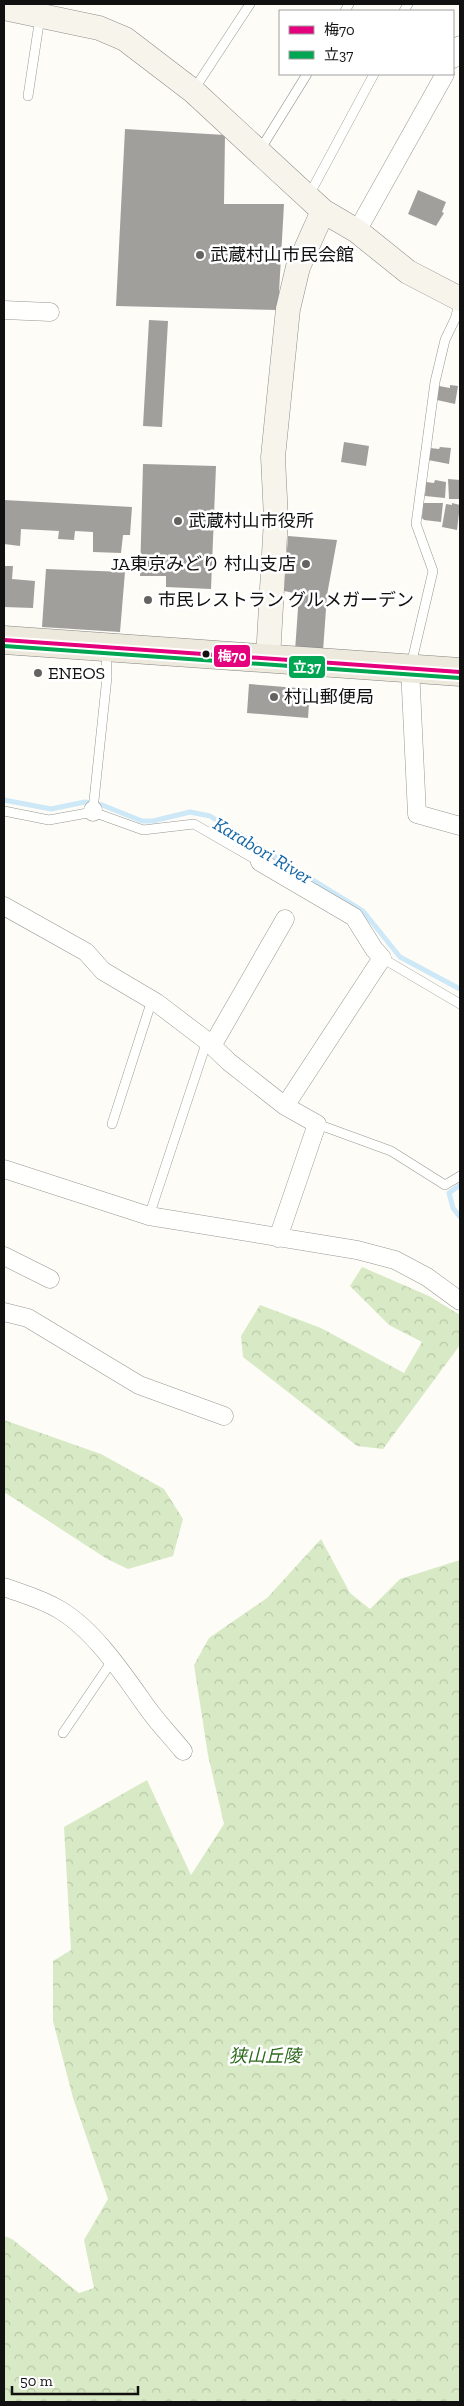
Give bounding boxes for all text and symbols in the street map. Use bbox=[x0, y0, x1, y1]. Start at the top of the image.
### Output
legend bbox=[279, 10, 454, 75]
text: 梅70 bbox=[324, 21, 355, 39]
text: 立37 bbox=[324, 46, 353, 64]
place label: 武蔵村山市民会館 bbox=[210, 244, 354, 266]
marker: 武蔵村山市民会館 bbox=[194, 249, 206, 261]
place label: 武蔵村山市役所 bbox=[188, 510, 314, 532]
marker: 武蔵村山市役所 bbox=[172, 515, 184, 527]
place label: JA東京みどり 村山支店 bbox=[111, 553, 296, 575]
marker: JA東京みどり 村山支店 bbox=[300, 558, 312, 570]
place label: 市民レストラン グルメガーデン bbox=[158, 589, 414, 611]
marker: 市民レストラン グルメガーデン bbox=[142, 594, 154, 606]
line badge: 梅70 bbox=[213, 644, 251, 668]
text: 梅70 bbox=[218, 648, 247, 665]
unlabelled marker bbox=[201, 649, 211, 659]
line badge: 立37 bbox=[288, 655, 326, 679]
text: 立37 bbox=[293, 659, 321, 676]
place label: ENEOS bbox=[48, 662, 105, 684]
marker: ENEOS bbox=[32, 667, 44, 679]
place label: 村山郵便局 bbox=[284, 686, 374, 708]
marker: 村山郵便局 bbox=[268, 691, 280, 703]
water label: Karabori River bbox=[209, 812, 317, 889]
park label: 狭山丘陵 bbox=[229, 2045, 303, 2067]
scale bar bbox=[12, 2364, 139, 2396]
text: 50 m bbox=[20, 2372, 53, 2390]

